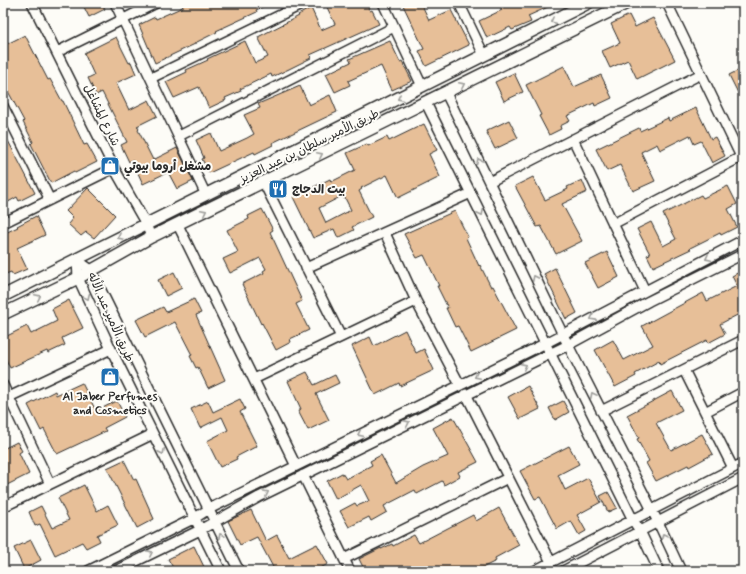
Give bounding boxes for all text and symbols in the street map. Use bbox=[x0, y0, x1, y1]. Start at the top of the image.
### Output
one-way arrow bbox=[550, 16, 558, 23]
street label: شارع المشاغل bbox=[79, 82, 123, 149]
one-way arrow bbox=[457, 82, 465, 90]
one-way arrow bbox=[396, 93, 404, 100]
street label: طريق الأمير سلطان بن عبد العزيز bbox=[236, 105, 382, 188]
one-way arrow bbox=[316, 152, 323, 160]
shop icon: مشغل أروما بيوتي bbox=[99, 155, 121, 177]
place label: مشغل أروما بيوتي bbox=[124, 158, 211, 177]
one-way arrow bbox=[476, 158, 484, 165]
restaurant icon: بيت الدجاج bbox=[267, 178, 289, 200]
place label: بيت الدجاج bbox=[292, 182, 346, 198]
one-way arrow bbox=[476, 208, 484, 216]
one-way arrow bbox=[199, 210, 207, 217]
one-way arrow bbox=[117, 232, 125, 240]
one-way arrow bbox=[705, 253, 713, 261]
street label: طريق الأمير عبد الأله bbox=[83, 270, 138, 365]
one-way arrow bbox=[532, 275, 540, 283]
one-way arrow bbox=[82, 293, 90, 301]
one-way arrow bbox=[34, 294, 42, 302]
one-way arrow bbox=[590, 313, 597, 321]
one-way arrow bbox=[520, 363, 527, 371]
shop icon: Al Jaber Perfumes and Cosmetics bbox=[99, 366, 121, 388]
one-way arrow bbox=[474, 372, 481, 379]
place label: Al Jaber Perfumes and Cosmetics bbox=[63, 389, 158, 419]
one-way arrow bbox=[590, 392, 598, 399]
one-way arrow bbox=[403, 420, 411, 428]
one-way arrow bbox=[357, 429, 365, 437]
one-way arrow bbox=[157, 448, 165, 455]
one-way arrow bbox=[261, 491, 269, 498]
one-way arrow bbox=[661, 532, 669, 540]
one-way arrow bbox=[219, 533, 226, 540]
one-way arrow bbox=[146, 550, 154, 558]

